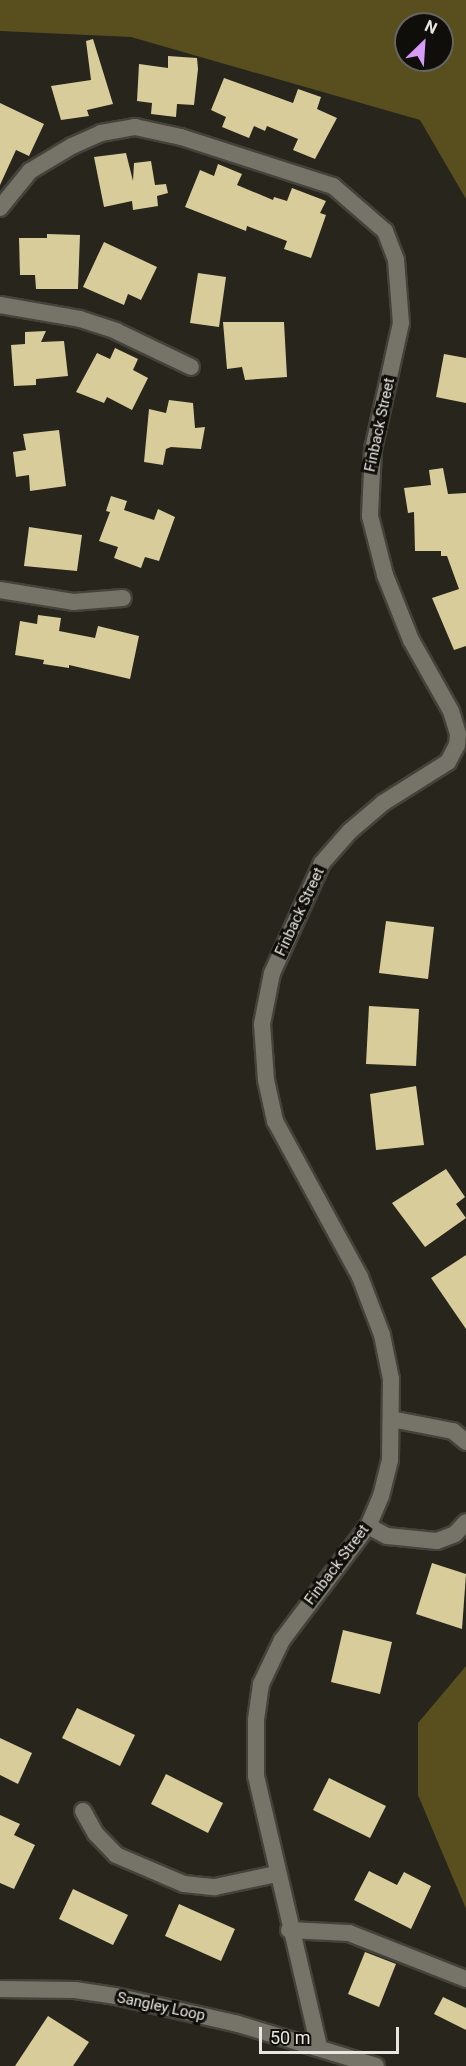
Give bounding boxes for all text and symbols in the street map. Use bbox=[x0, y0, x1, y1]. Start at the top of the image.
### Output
north arrow bbox=[394, 12, 454, 72]
text: N bbox=[422, 16, 440, 38]
street label: Finback Street bbox=[361, 376, 399, 474]
street label: Finback Street bbox=[272, 865, 328, 959]
street label: Finback Street bbox=[301, 1521, 373, 1609]
street label: Sangley Loop bbox=[115, 1989, 207, 2025]
scale bar bbox=[262, 2015, 402, 2053]
text: 50 m bbox=[270, 2027, 310, 2048]

